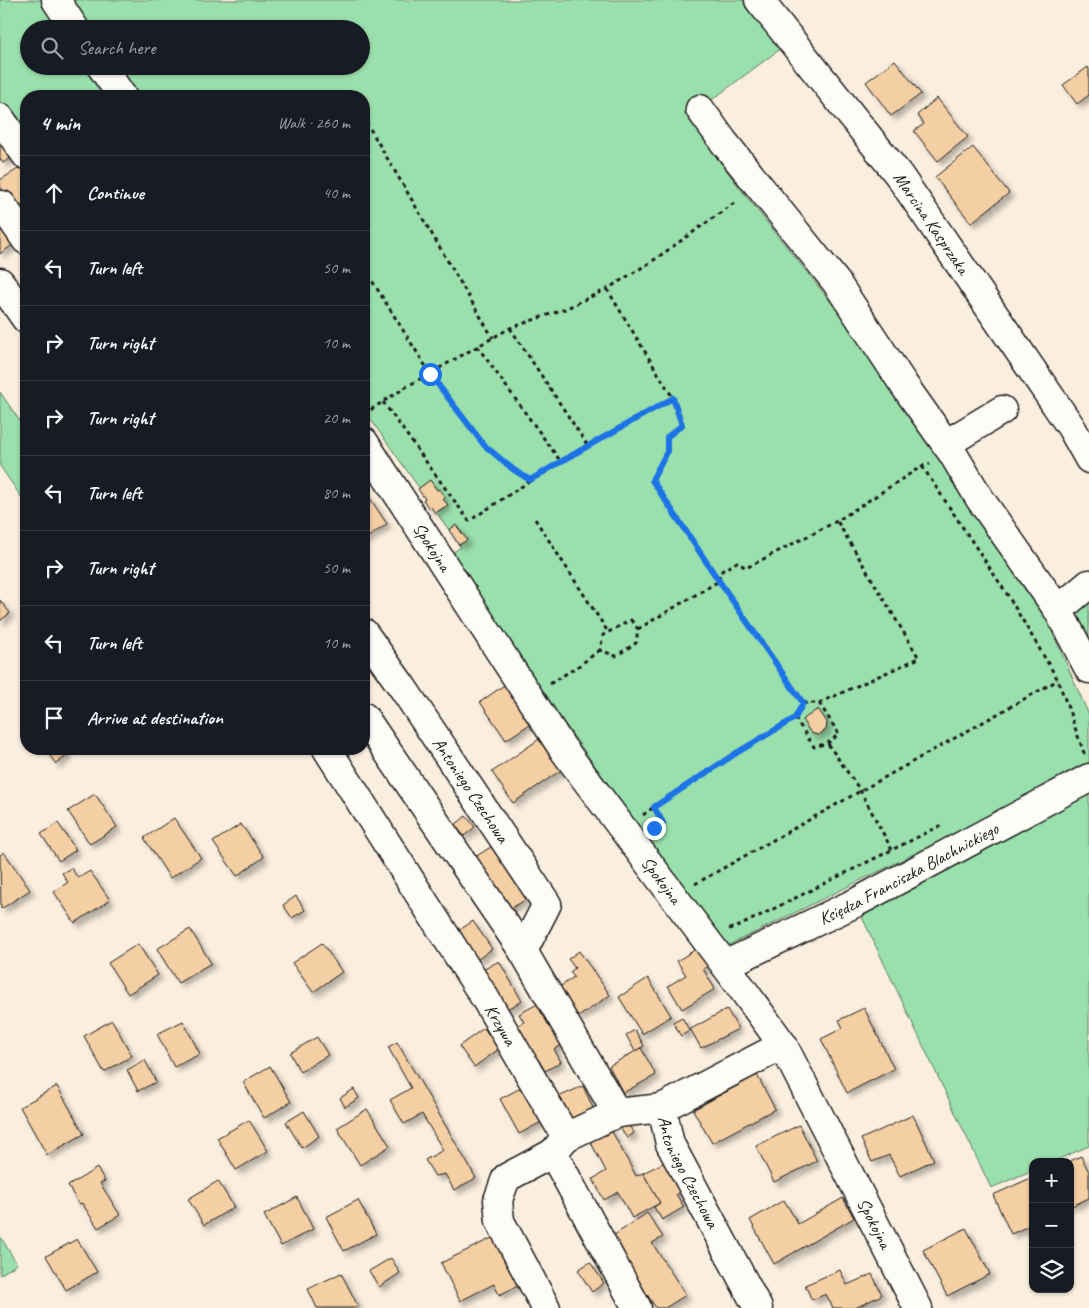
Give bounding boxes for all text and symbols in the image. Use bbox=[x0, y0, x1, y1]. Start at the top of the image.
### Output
search box bbox=[20, 20, 370, 75]
icon: search bbox=[38, 34, 66, 62]
text: Search here bbox=[78, 36, 155, 60]
text: 4 min bbox=[40, 110, 80, 136]
text: Walk · 260 m bbox=[278, 113, 350, 133]
street label: Marcina Kasprzaka bbox=[889, 167, 975, 280]
icon: ahead bbox=[40, 179, 68, 207]
text: Continue bbox=[87, 181, 144, 205]
text: 40 m bbox=[323, 183, 350, 203]
icon: left bbox=[40, 254, 68, 282]
text: Turn left bbox=[87, 256, 142, 280]
text: 50 m bbox=[323, 258, 350, 278]
icon: right bbox=[40, 329, 68, 357]
text: Turn right bbox=[87, 331, 154, 355]
text: 10 m bbox=[323, 333, 350, 353]
route start bbox=[419, 363, 442, 386]
icon: right bbox=[40, 404, 68, 432]
text: Turn right bbox=[87, 406, 154, 430]
text: 20 m bbox=[323, 408, 350, 428]
icon: left bbox=[40, 479, 68, 507]
text: Turn left bbox=[87, 481, 142, 505]
text: 80 m bbox=[323, 483, 350, 503]
street label: Spokojna bbox=[408, 518, 457, 577]
icon: right bbox=[40, 554, 68, 582]
text: Turn right bbox=[87, 556, 154, 580]
text: 50 m bbox=[323, 558, 350, 578]
icon: left bbox=[40, 629, 68, 657]
text: Turn left bbox=[87, 631, 142, 655]
text: 10 m bbox=[323, 633, 350, 653]
icon: arrive bbox=[40, 704, 68, 732]
text: Arrive at destination bbox=[87, 706, 223, 730]
street label: Antoniego Czechowa bbox=[428, 733, 515, 848]
route end bbox=[643, 817, 666, 840]
street label: Księdza Franciszka Blachnickiego bbox=[815, 817, 1003, 930]
street label: Spokojna bbox=[636, 852, 687, 910]
street label: Krzywa bbox=[480, 1000, 522, 1051]
street label: Antoniego Czechowa bbox=[653, 1114, 725, 1233]
map controls bbox=[1029, 1158, 1074, 1293]
button: + bbox=[1029, 1158, 1074, 1203]
street label: Spokojna bbox=[852, 1194, 897, 1254]
button: − bbox=[1029, 1203, 1074, 1248]
button: layers bbox=[1029, 1248, 1074, 1293]

